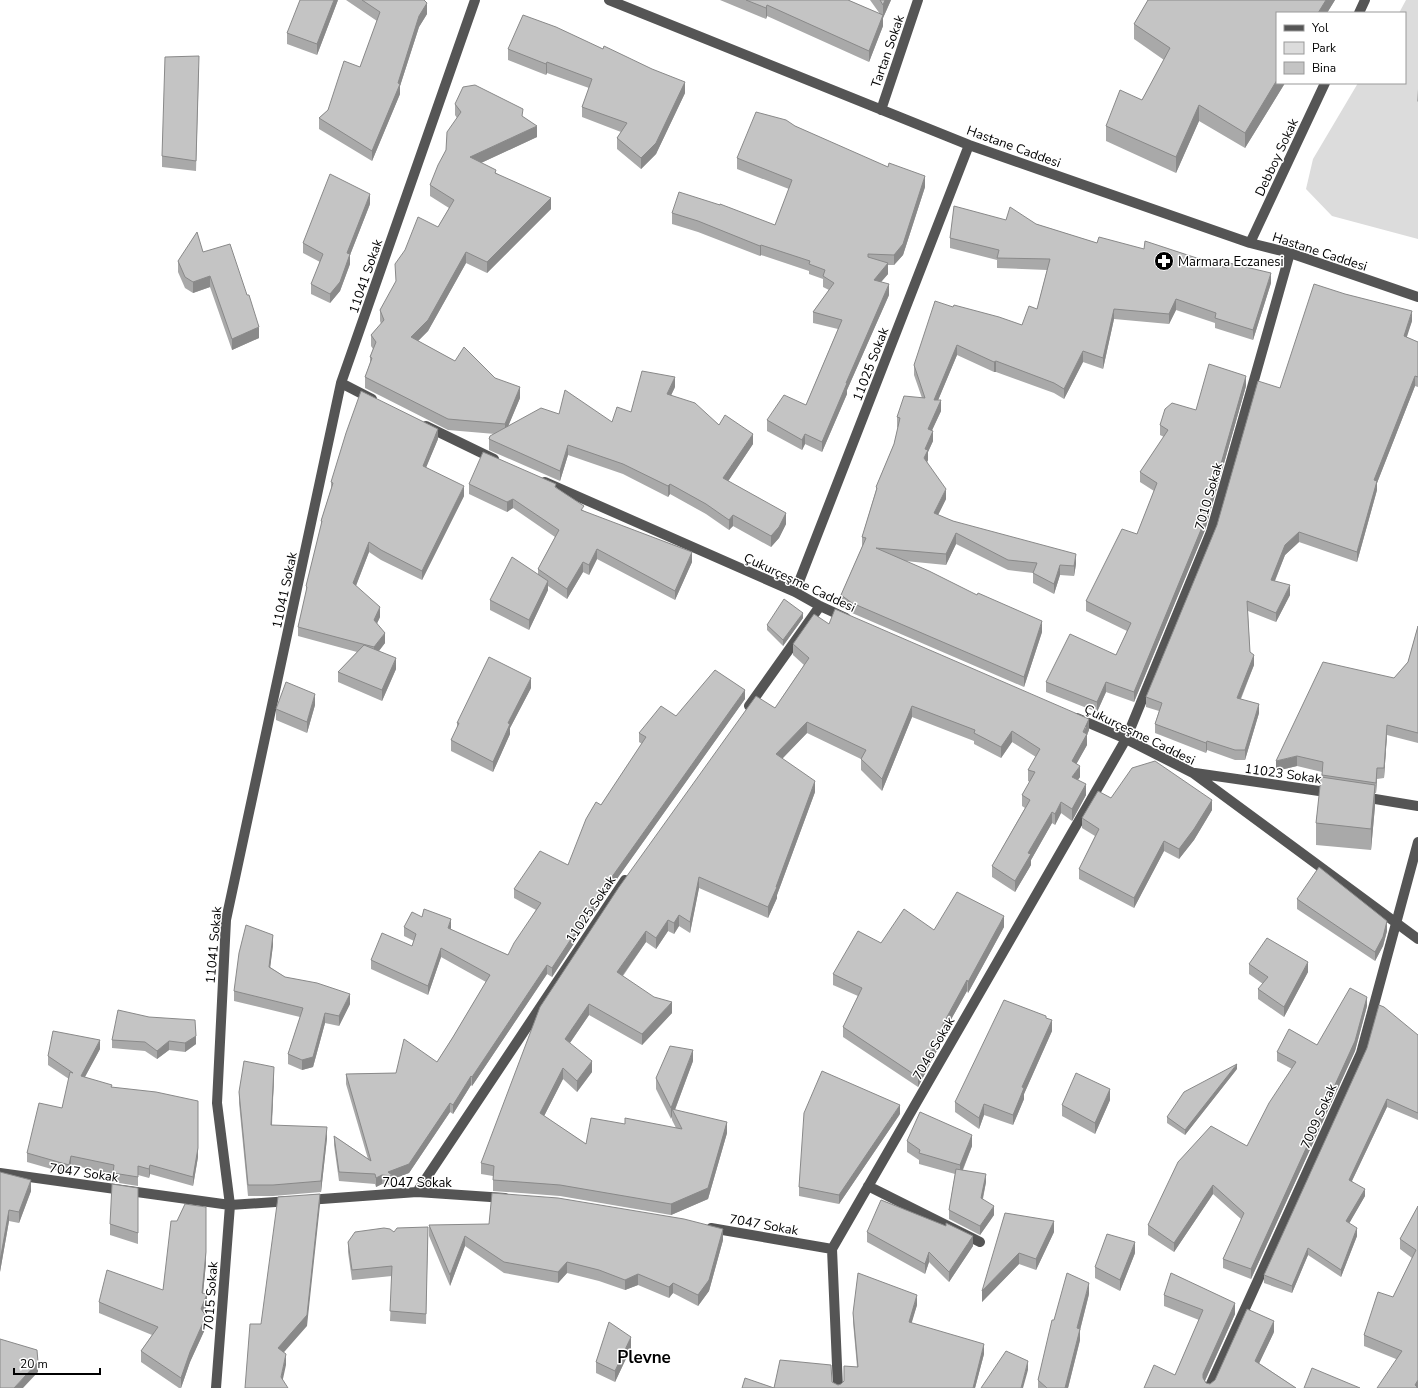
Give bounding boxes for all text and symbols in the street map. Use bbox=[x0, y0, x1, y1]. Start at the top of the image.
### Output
street label: Tartan Sokak bbox=[867, 12, 909, 90]
legend bbox=[1276, 12, 1406, 84]
text: Yol bbox=[1311, 20, 1329, 36]
text: Park bbox=[1312, 40, 1337, 56]
text: Bina bbox=[1312, 60, 1336, 76]
street label: Debboy Sokak bbox=[1251, 115, 1303, 199]
street label: Hastane Caddesi bbox=[964, 122, 1063, 172]
street label: Hastane Caddesi bbox=[1270, 228, 1369, 276]
street label: 11041 Sokak bbox=[345, 236, 387, 316]
pharmacy icon: Marmara Eczanesi bbox=[1153, 250, 1175, 272]
place label: Marmara Eczanesi bbox=[1178, 253, 1283, 271]
street label: 11025 Sokak bbox=[849, 325, 893, 404]
street label: 7010 Sokak bbox=[1191, 460, 1227, 532]
street label: Çukurçeşme Caddesi bbox=[741, 549, 858, 617]
street label: 11041 Sokak bbox=[268, 550, 302, 630]
street label: Çukurçeşme Caddesi bbox=[1081, 700, 1198, 770]
street label: 11023 Sokak bbox=[1243, 760, 1323, 788]
street label: 11025 Sokak bbox=[562, 872, 620, 947]
street label: 11041 Sokak bbox=[202, 905, 226, 984]
street label: 7046 Sokak bbox=[909, 1013, 959, 1083]
street label: 7009 Sokak bbox=[1297, 1081, 1341, 1152]
street label: 7047 Sokak bbox=[48, 1159, 120, 1187]
street label: 7047 Sokak bbox=[382, 1174, 452, 1192]
street label: 7047 Sokak bbox=[728, 1210, 800, 1240]
street label: 7015 Sokak bbox=[200, 1260, 222, 1331]
district label: Plevne bbox=[617, 1346, 671, 1369]
scale bar bbox=[14, 1350, 100, 1376]
text: 20 m bbox=[20, 1356, 48, 1372]

